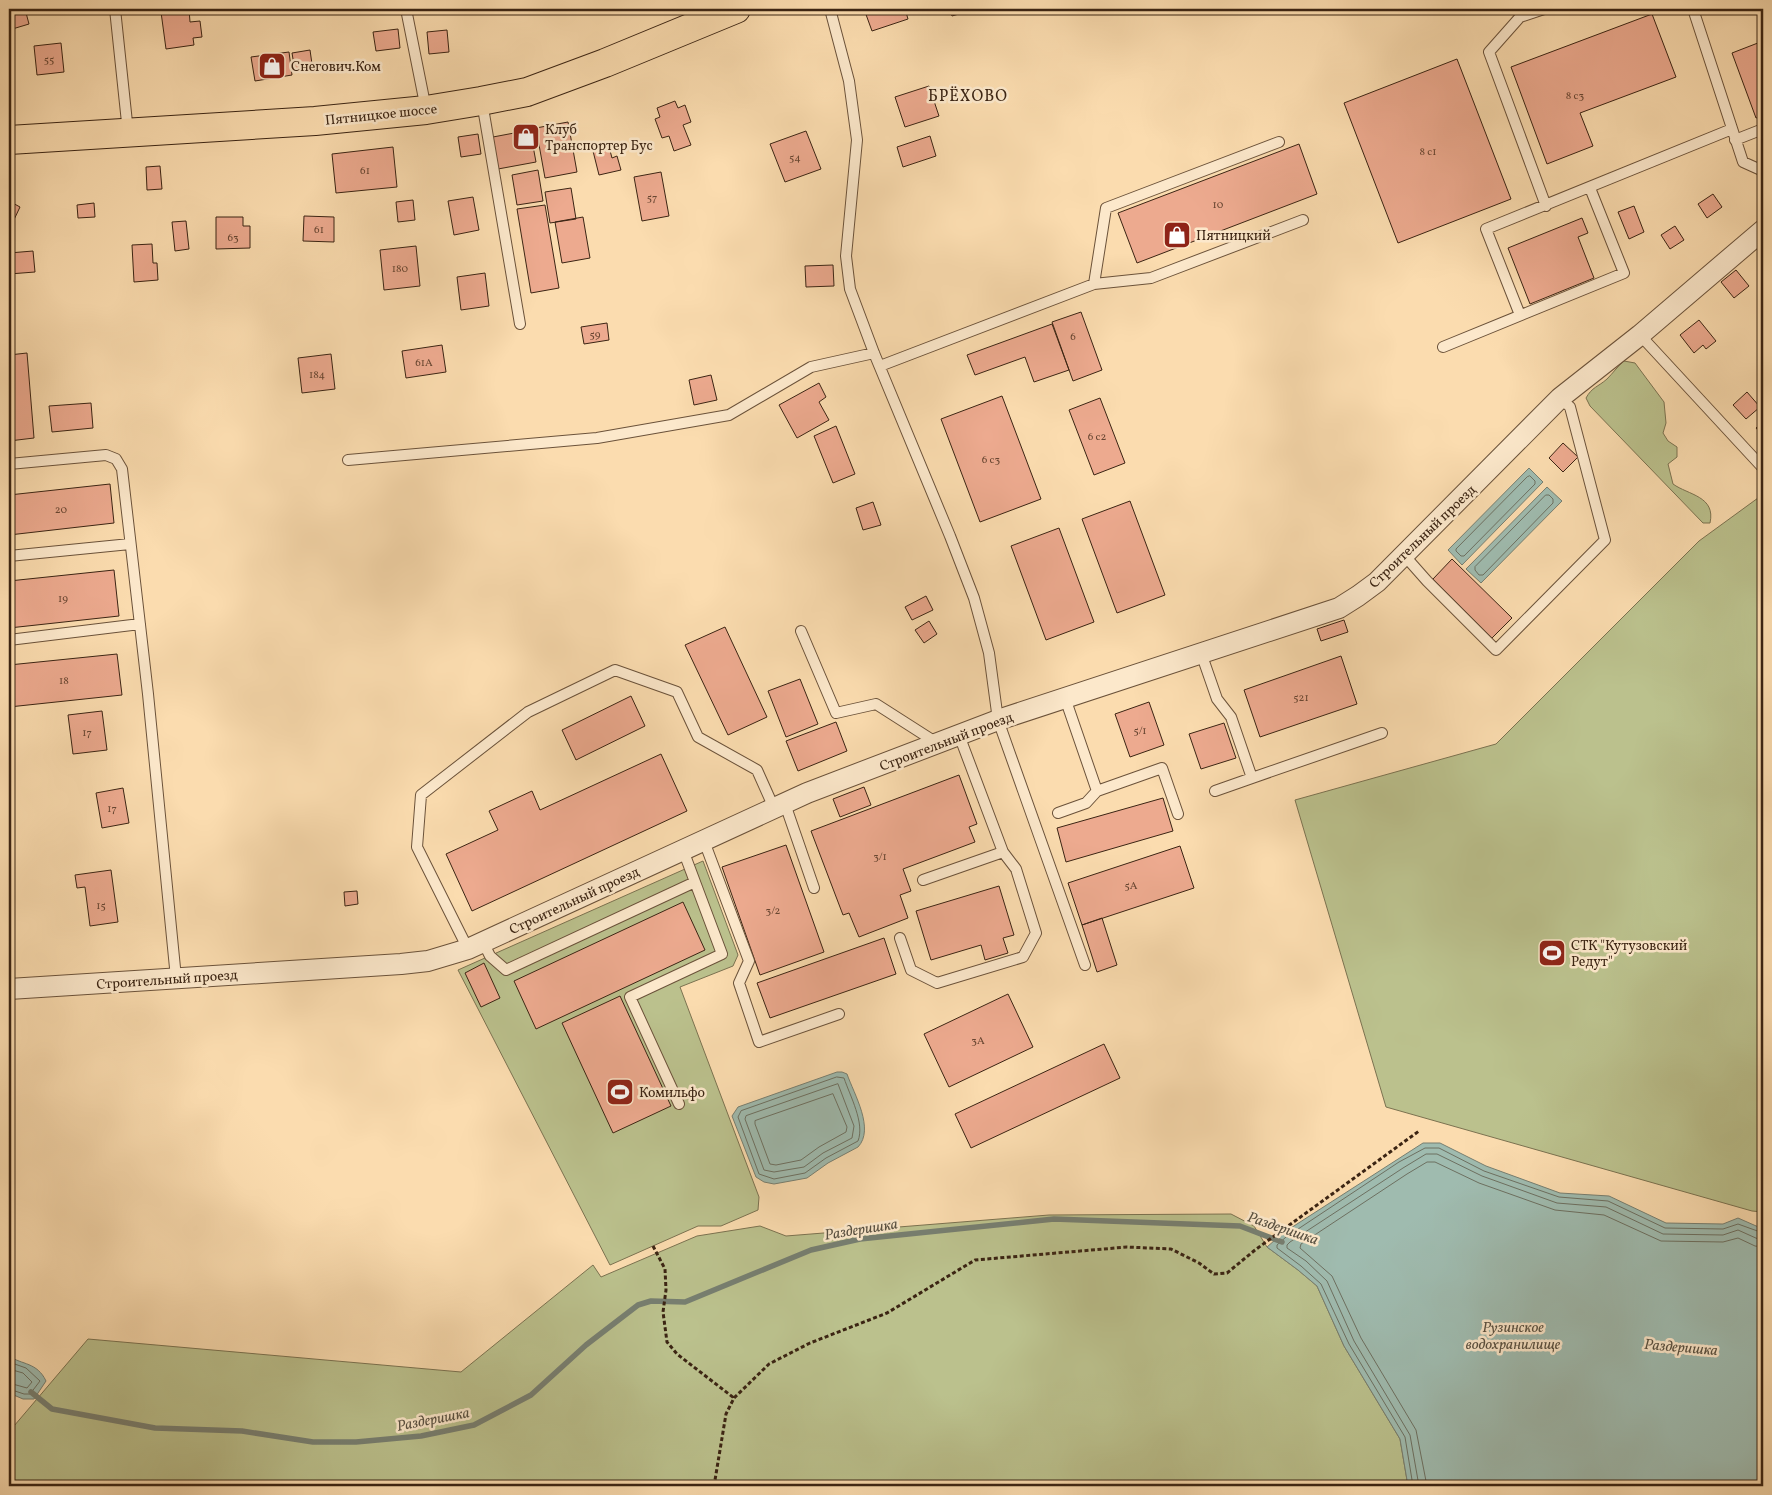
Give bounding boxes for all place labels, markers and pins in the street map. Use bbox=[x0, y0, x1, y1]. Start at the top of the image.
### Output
shop icon: Снегович.Ком bbox=[257, 51, 287, 81]
place label: Снегович.Ком bbox=[291, 58, 381, 77]
place label: Клуб Транспортер Бус bbox=[545, 121, 653, 156]
shop icon: Клуб Транспортер Бус bbox=[511, 122, 541, 152]
shop icon: Пятницкий bbox=[1162, 220, 1192, 250]
place label: Пятницкий bbox=[1196, 227, 1271, 246]
place label: СТК "Кутузовский Редут" bbox=[1571, 937, 1688, 972]
sports icon: СТК "Кутузовский Редут" bbox=[1537, 938, 1567, 968]
sports icon: Комильфо bbox=[605, 1077, 635, 1107]
place label: Комильфо bbox=[639, 1084, 705, 1103]

